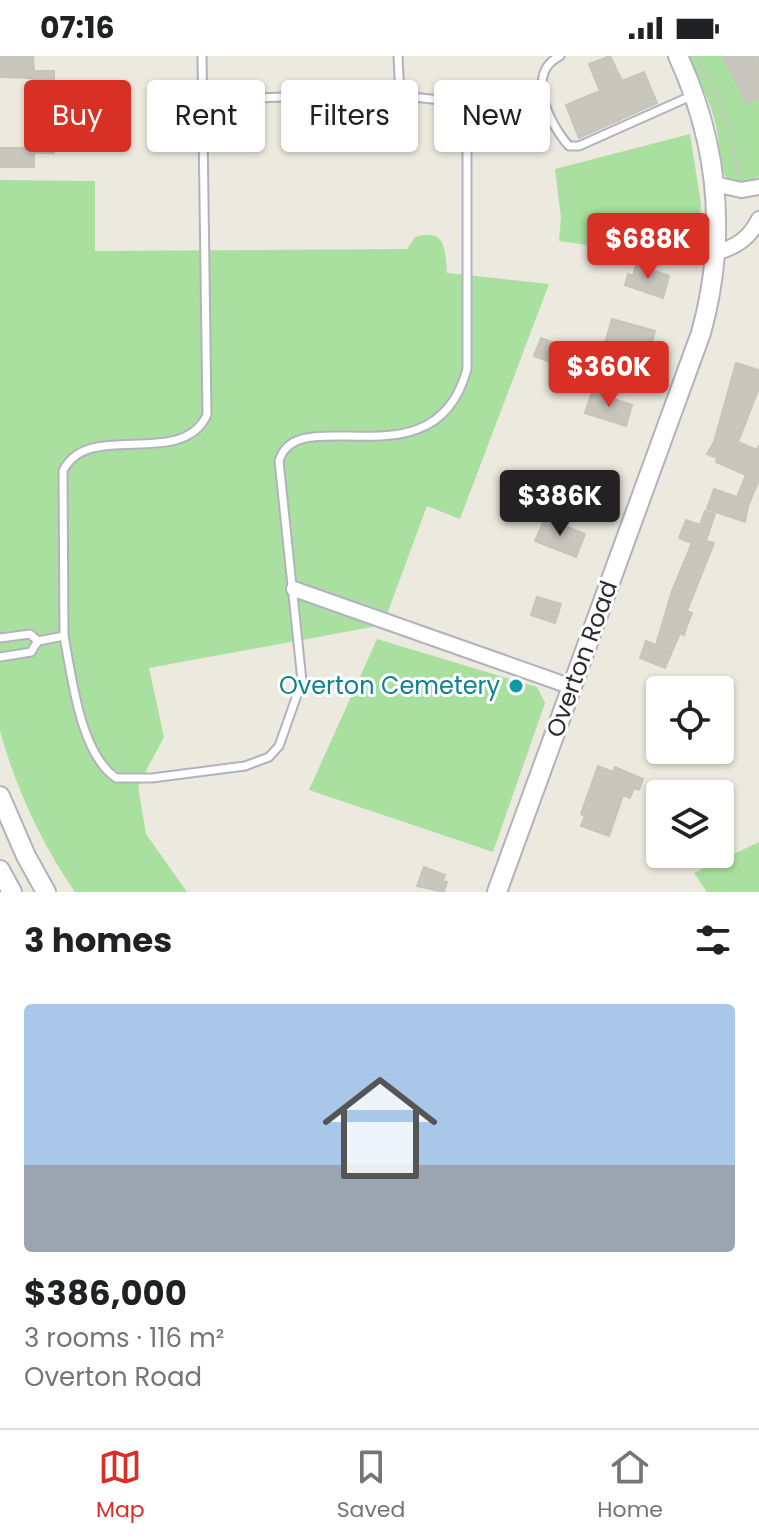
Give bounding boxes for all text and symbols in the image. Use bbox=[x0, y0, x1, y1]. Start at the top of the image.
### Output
text: 07:16 bbox=[40, 6, 115, 49]
chip: Buy bbox=[24, 80, 131, 152]
chip: Rent bbox=[147, 80, 265, 152]
chip: Filters bbox=[281, 80, 418, 152]
chip: New bbox=[434, 80, 550, 152]
pin: $688K bbox=[592, 213, 704, 281]
text: $688K bbox=[605, 221, 691, 257]
pin: $360K bbox=[553, 341, 665, 409]
text: $360K bbox=[567, 349, 651, 385]
pin: $386K bbox=[504, 470, 616, 538]
text: $386K bbox=[518, 478, 602, 514]
street label: Overton Road bbox=[538, 576, 625, 742]
place label: Overton Cemetery bbox=[279, 669, 500, 702]
map controls bbox=[646, 676, 734, 868]
button: locate bbox=[646, 676, 734, 764]
marker: Overton Cemetery bbox=[507, 677, 525, 695]
button: layers bbox=[646, 780, 734, 868]
text: 3 homes bbox=[24, 916, 172, 964]
icon: filters bbox=[691, 918, 735, 962]
icon: home bbox=[308, 1056, 452, 1200]
text: $386,000 bbox=[24, 1269, 187, 1317]
text: 3 rooms · 116 m² bbox=[24, 1320, 224, 1356]
text: Overton Road bbox=[24, 1359, 202, 1395]
tab: Map bbox=[96, 1445, 145, 1526]
tab: Saved bbox=[337, 1445, 405, 1526]
tab: Home bbox=[597, 1445, 663, 1526]

